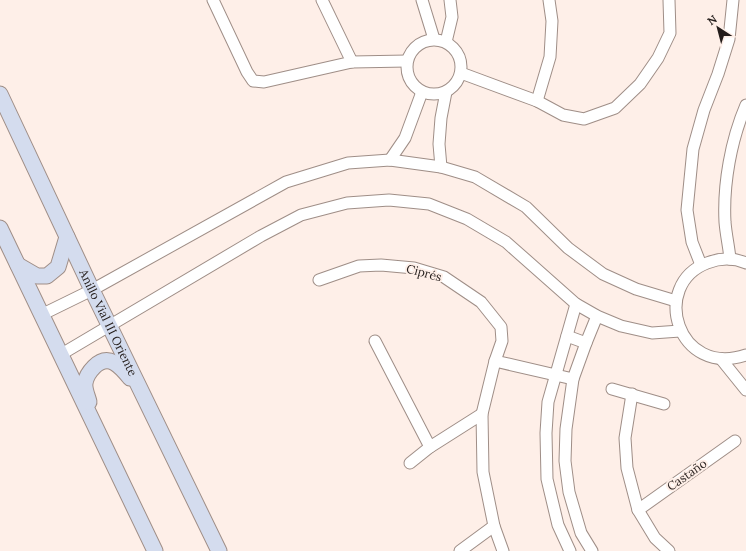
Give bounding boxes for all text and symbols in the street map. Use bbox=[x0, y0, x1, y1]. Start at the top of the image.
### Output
north arrow bbox=[698, 8, 738, 48]
text: N bbox=[705, 11, 720, 28]
street label: Ciprés bbox=[405, 261, 444, 285]
street label: Anillo Vial III Oriente bbox=[76, 266, 141, 379]
street label: Castaño bbox=[664, 455, 710, 494]

